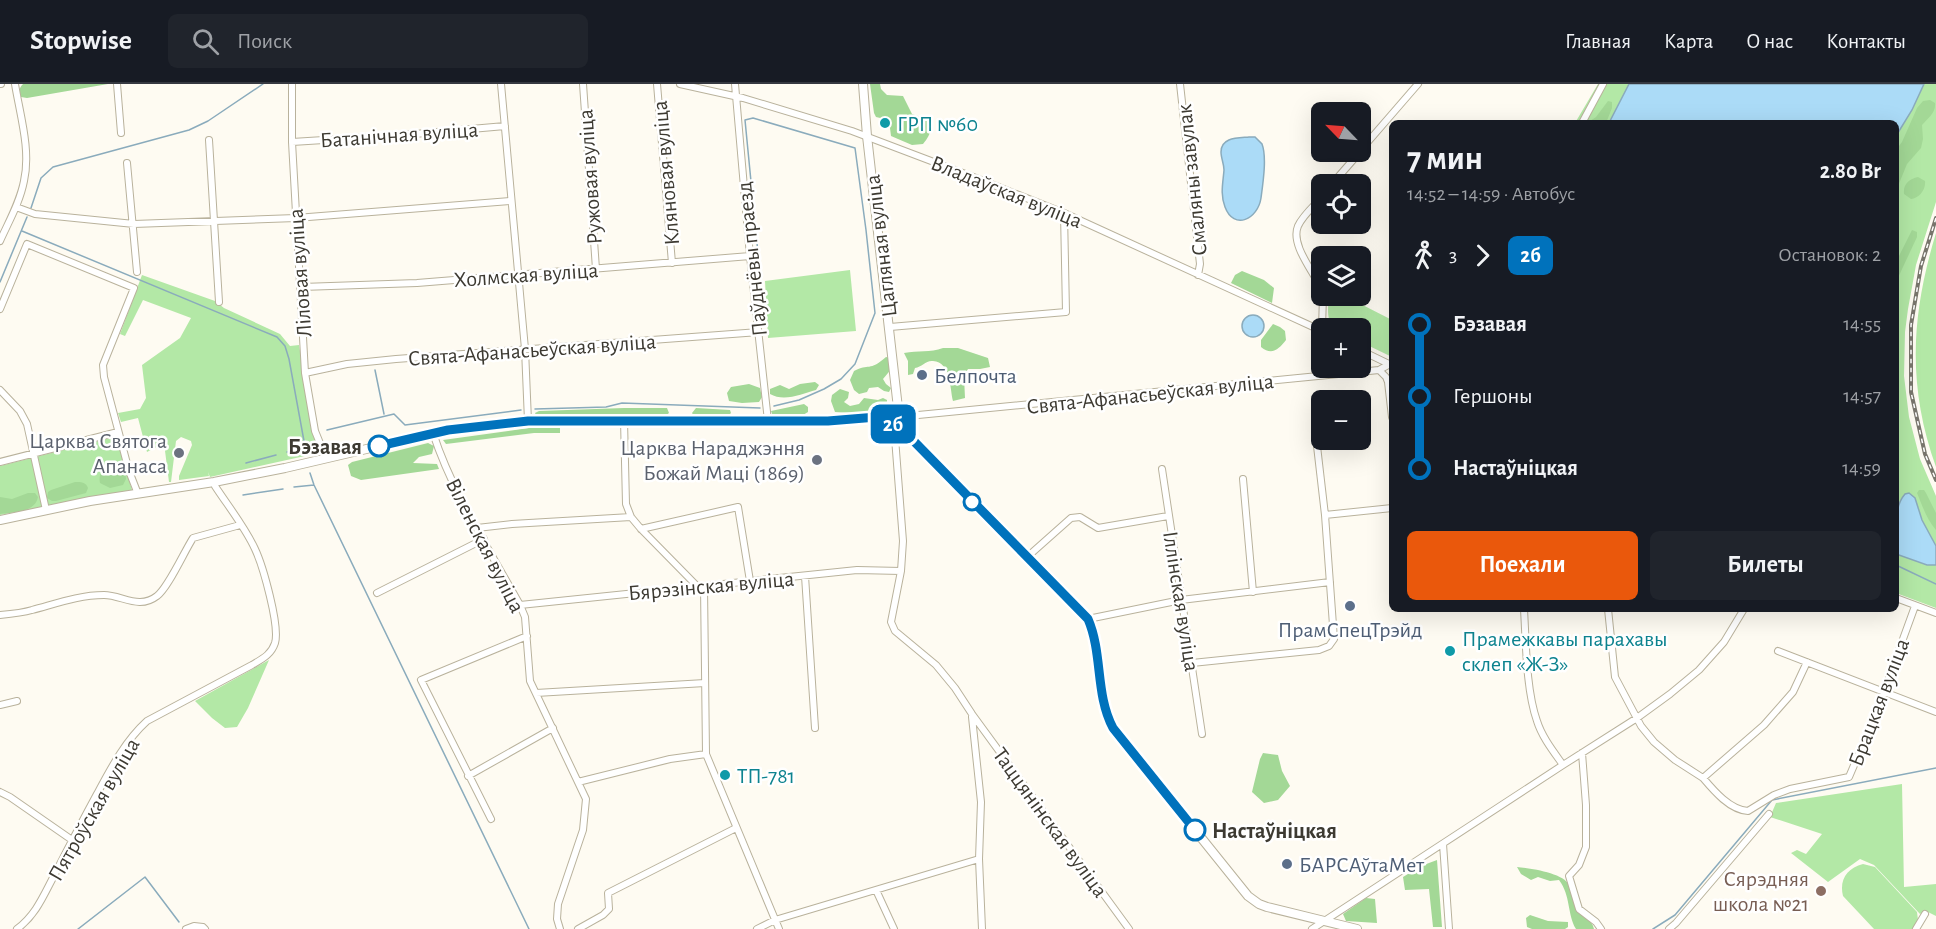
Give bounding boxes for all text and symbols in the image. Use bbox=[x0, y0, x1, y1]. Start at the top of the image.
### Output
search box bbox=[168, 14, 588, 68]
icon: search bbox=[189, 25, 222, 58]
text: Stopwise bbox=[30, 27, 132, 55]
text: Поиск bbox=[237, 30, 292, 52]
text: Главная bbox=[1565, 31, 1631, 52]
text: Карта bbox=[1664, 31, 1713, 52]
text: О нас bbox=[1746, 31, 1793, 52]
text: Контакты bbox=[1826, 31, 1906, 52]
street label: Кляновая вуліца bbox=[649, 100, 683, 246]
north arrow bbox=[1311, 102, 1371, 162]
map controls bbox=[1311, 102, 1371, 450]
street label: Смаляны завулак bbox=[1173, 103, 1211, 257]
street label: Ружовая вуліца bbox=[574, 109, 606, 245]
place label: ГРП №60 bbox=[897, 113, 978, 135]
marker: ГРП №60 bbox=[878, 116, 892, 130]
street label: Батанічная вуліца bbox=[319, 118, 479, 152]
text: 7 мин bbox=[1407, 143, 1483, 176]
street label: Владаўская вуліца bbox=[928, 152, 1085, 232]
text: 2.80 Br bbox=[1820, 160, 1881, 182]
street label: Цагляная вуліца bbox=[861, 173, 901, 318]
button: locate bbox=[1311, 174, 1371, 234]
street label: Паўднёвы праезд bbox=[733, 180, 771, 337]
text: 14:52 – 14:59 · Автобус bbox=[1407, 184, 1575, 204]
street label: Ліловая вуліца bbox=[285, 208, 315, 338]
icon: walk bbox=[1407, 239, 1440, 272]
icon: forward bbox=[1466, 239, 1499, 272]
text: 3 bbox=[1449, 245, 1457, 265]
text: 2б bbox=[1520, 245, 1541, 266]
text: Остановок: 2 bbox=[1778, 245, 1881, 265]
button: layers bbox=[1311, 246, 1371, 306]
street label: Холмская вуліца bbox=[453, 259, 599, 291]
text: Бэзавая bbox=[1453, 313, 1527, 335]
text: 14:55 bbox=[1843, 314, 1881, 334]
button: + bbox=[1311, 318, 1371, 378]
street label: Свята-Афанасьеўская вуліца bbox=[407, 330, 657, 370]
place label: Белпочта bbox=[934, 365, 1017, 387]
marker: Белпочта bbox=[915, 368, 929, 382]
street label: Свята-Афанасьеўская вуліца bbox=[1025, 370, 1275, 418]
text: Гершоны bbox=[1453, 385, 1533, 407]
text: 14:57 bbox=[1843, 386, 1881, 406]
button: − bbox=[1311, 390, 1371, 450]
line badge: 2б bbox=[866, 404, 920, 444]
text: 2б bbox=[883, 414, 903, 435]
place label: Царква Святога Апанаса bbox=[29, 430, 167, 477]
marker: Бэзавая bbox=[368, 435, 390, 457]
place label: Бэзавая bbox=[288, 436, 362, 458]
place label: Царква Нараджэння Божай Маці (1869) bbox=[620, 437, 805, 484]
marker: Царква Святога Апанаса bbox=[172, 446, 186, 460]
marker: Царква Нараджэння Божай Маці (1869) bbox=[810, 453, 824, 467]
text: Настаўніцкая bbox=[1453, 457, 1578, 479]
text: 14:59 bbox=[1842, 458, 1881, 478]
street label: Віленская вуліца bbox=[442, 475, 528, 616]
unlabelled marker bbox=[963, 493, 981, 511]
street label: Іллінская вуліца bbox=[1159, 529, 1203, 673]
button: Поехали bbox=[1407, 531, 1638, 600]
button: Билеты bbox=[1650, 531, 1881, 600]
street label: Бярэзінская вуліца bbox=[627, 568, 795, 604]
marker: ПрамСпецТрэйд bbox=[1343, 599, 1357, 613]
place label: ПрамСпецТрэйд bbox=[1278, 619, 1422, 641]
place label: Прамежкавы парахавы склеп «Ж-З» bbox=[1462, 628, 1668, 675]
street label: Брацкая вуліца bbox=[1844, 635, 1913, 769]
marker: Прамежкавы парахавы склеп «Ж-З» bbox=[1443, 644, 1457, 658]
street label: Пятроўская вуліца bbox=[44, 734, 144, 885]
street label: Таццянінская вуліца bbox=[989, 744, 1112, 901]
place label: ТП-781 bbox=[737, 765, 795, 787]
marker: ТП-781 bbox=[718, 768, 732, 782]
marker: Настаўніцкая bbox=[1184, 819, 1206, 841]
place label: Настаўніцкая bbox=[1212, 820, 1337, 843]
place label: БАРСАўтаМет bbox=[1299, 854, 1425, 876]
marker: БАРСАўтаМет bbox=[1280, 857, 1294, 871]
place label: Сярэдняя школа №21 bbox=[1713, 868, 1809, 915]
marker: Сярэдняя школа №21 bbox=[1814, 884, 1828, 898]

